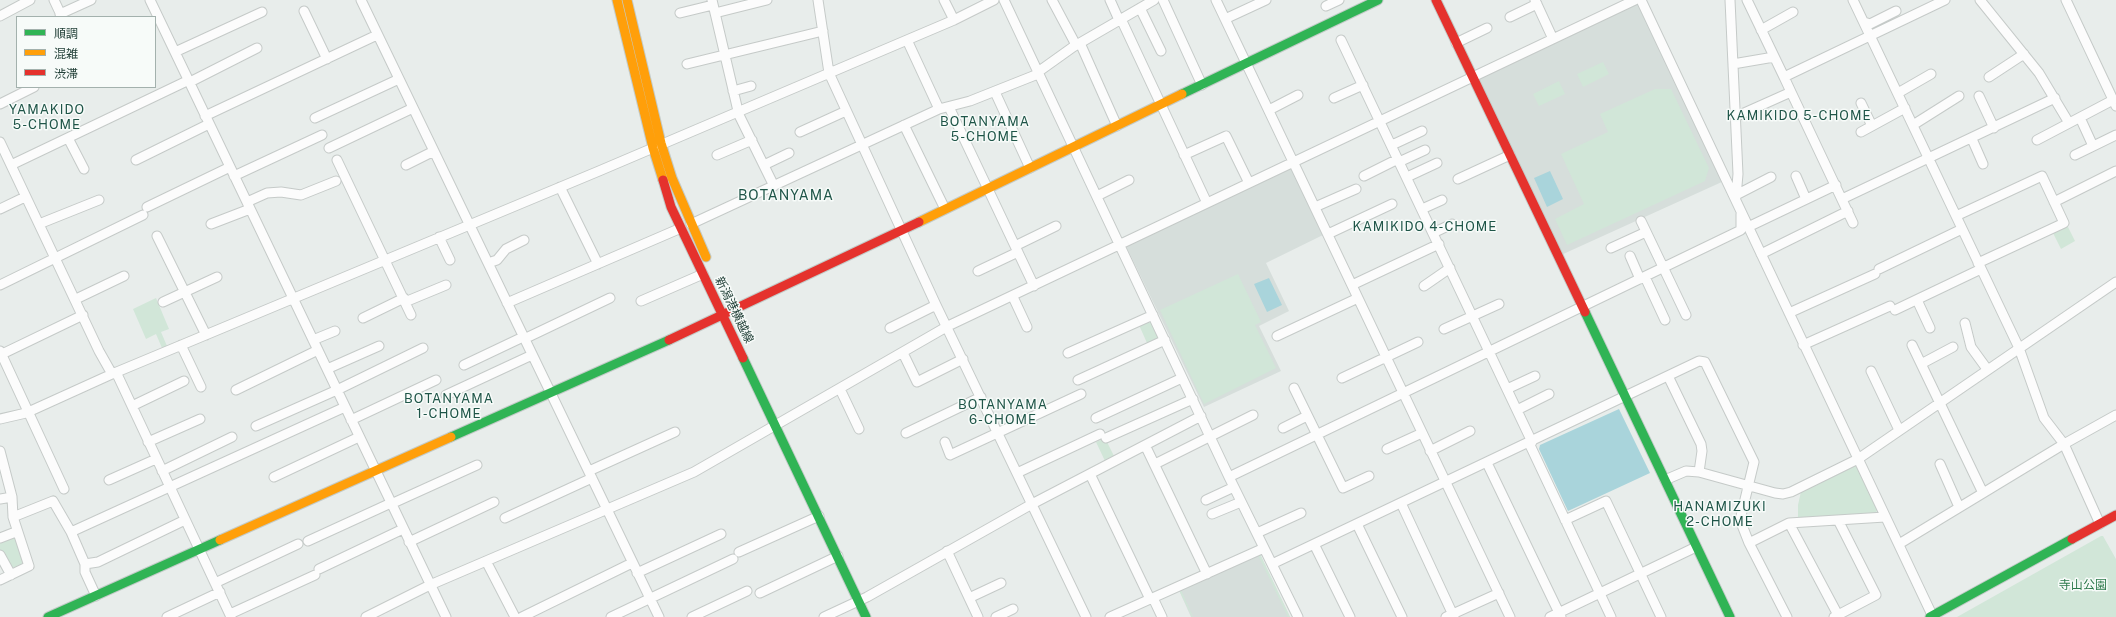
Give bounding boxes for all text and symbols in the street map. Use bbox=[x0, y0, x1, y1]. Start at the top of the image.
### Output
legend bbox=[16, 16, 156, 88]
text: 順調 bbox=[54, 27, 78, 41]
text: 混雑 bbox=[54, 47, 78, 61]
text: 渋滞 bbox=[54, 67, 78, 81]
district label: YAMAKIDO 5-CHOME bbox=[9, 102, 85, 133]
district label: KAMIKIDO 5-CHOME bbox=[1727, 108, 1871, 124]
district label: BOTANYAMA 5-CHOME bbox=[940, 114, 1030, 145]
district label: BOTANYAMA bbox=[738, 188, 834, 204]
district label: KAMIKIDO 4-CHOME bbox=[1353, 219, 1497, 235]
street label: 新潟港横越線 bbox=[712, 274, 756, 346]
district label: BOTANYAMA 1-CHOME bbox=[404, 391, 494, 422]
district label: BOTANYAMA 6-CHOME bbox=[958, 397, 1048, 428]
district label: HANAMIZUKI 2-CHOME bbox=[1673, 499, 1767, 530]
park label: 寺山公園 bbox=[2059, 578, 2107, 592]

